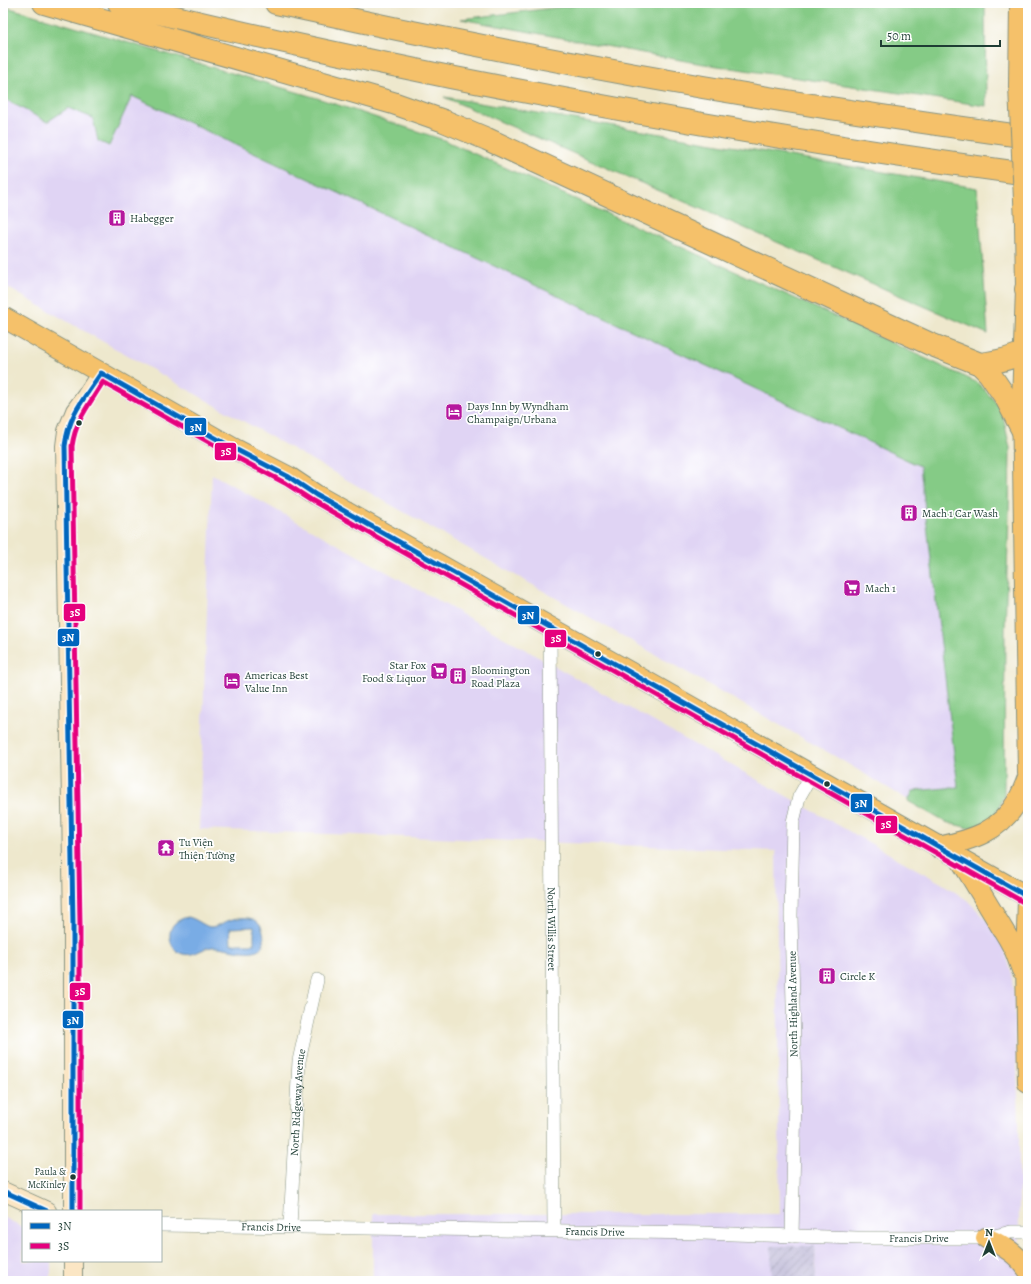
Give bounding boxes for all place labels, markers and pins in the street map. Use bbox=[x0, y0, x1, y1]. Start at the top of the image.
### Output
building icon: Habegger bbox=[107, 208, 127, 228]
place label: Habegger bbox=[130, 211, 174, 226]
place label: Days Inn by Wyndham Champaign/Urbana bbox=[467, 399, 569, 427]
hotel icon: Days Inn by Wyndham Champaign/Urbana bbox=[444, 402, 464, 422]
unlabelled marker bbox=[74, 418, 84, 428]
building icon: Mach 1 Car Wash bbox=[899, 503, 919, 523]
place label: Mach 1 Car Wash bbox=[922, 506, 998, 521]
supermarket icon: Mach 1 bbox=[842, 578, 862, 598]
place label: Mach 1 bbox=[865, 581, 896, 596]
unlabelled marker bbox=[593, 649, 603, 659]
place label: Star Fox Food & Liquor bbox=[362, 658, 427, 686]
supermarket icon: Star Fox Food & Liquor bbox=[429, 661, 449, 681]
place label: Bloomington Road Plaza bbox=[471, 663, 530, 691]
building icon: Bloomington Road Plaza bbox=[448, 666, 468, 686]
place label: Americas Best Value Inn bbox=[244, 668, 309, 696]
hotel icon: Americas Best Value Inn bbox=[222, 671, 242, 691]
unlabelled marker bbox=[822, 779, 832, 789]
place label: Tu Viện Thiện Tường bbox=[179, 835, 236, 863]
temple icon: Tu Viện Thiện Tường bbox=[156, 838, 176, 858]
building icon: Circle K bbox=[817, 966, 837, 986]
place label: Circle K bbox=[840, 969, 875, 984]
place label: Paula & McKinley bbox=[28, 1165, 67, 1191]
marker: Paula & McKinley bbox=[68, 1172, 78, 1182]

